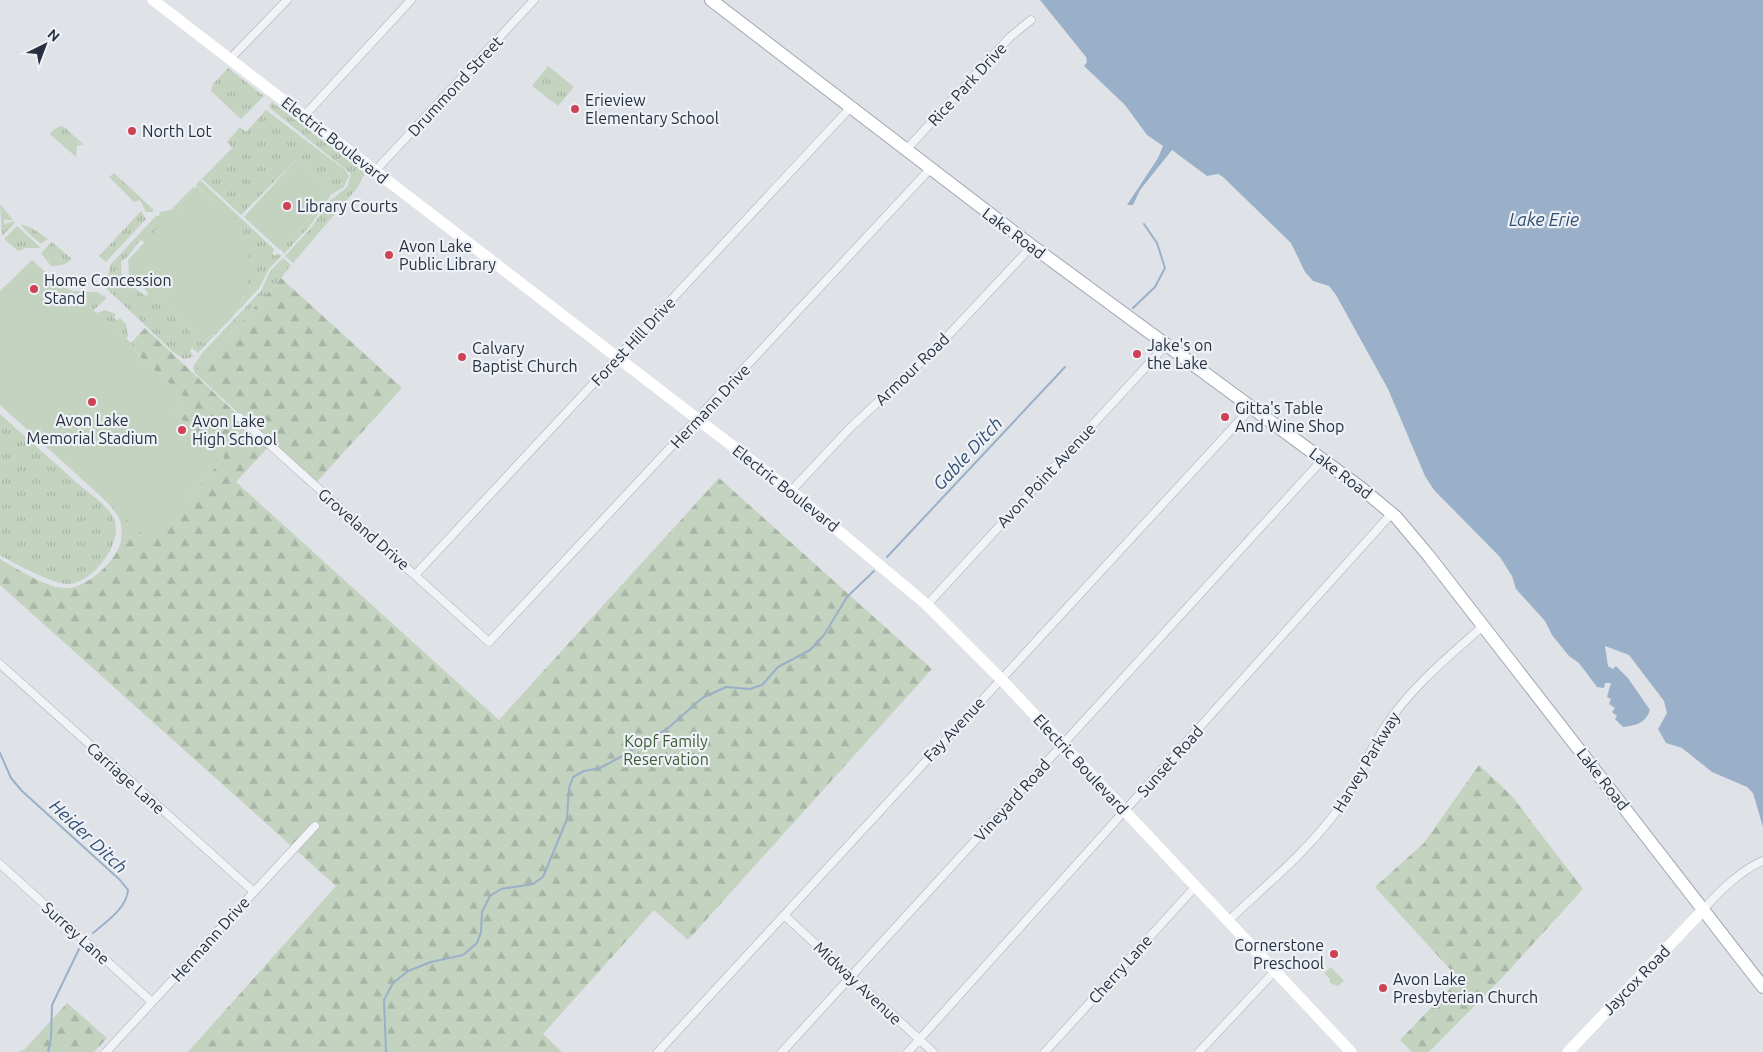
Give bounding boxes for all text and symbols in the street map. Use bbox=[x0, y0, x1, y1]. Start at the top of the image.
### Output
north arrow bbox=[20, 20, 70, 70]
text: N bbox=[44, 26, 63, 45]
street label: Drummond Street bbox=[404, 32, 506, 140]
street label: Rice Park Drive bbox=[924, 39, 1010, 129]
place label: Erieview Elementary School bbox=[585, 91, 719, 127]
street label: Electric Boulevard bbox=[278, 93, 392, 187]
marker: Erieview Elementary School bbox=[569, 103, 581, 115]
place label: North Lot bbox=[142, 122, 212, 140]
marker: North Lot bbox=[126, 125, 138, 137]
place label: Library Courts bbox=[297, 197, 398, 215]
marker: Library Courts bbox=[281, 200, 293, 212]
street label: Lake Road bbox=[979, 204, 1049, 262]
water label: Lake Erie bbox=[1509, 209, 1579, 229]
place label: Avon Lake Public Library bbox=[399, 237, 496, 273]
marker: Avon Lake Public Library bbox=[383, 249, 395, 261]
place label: Home Concession Stand bbox=[44, 271, 172, 307]
marker: Home Concession Stand bbox=[28, 283, 40, 295]
street label: Forest Hill Drive bbox=[587, 293, 679, 389]
street label: Armour Road bbox=[871, 329, 953, 409]
place label: Jake's on the Lake bbox=[1147, 336, 1213, 372]
place label: Calvary Baptist Church bbox=[472, 339, 578, 375]
marker: Jake's on the Lake bbox=[1131, 348, 1143, 360]
marker: Calvary Baptist Church bbox=[456, 351, 468, 363]
street label: Hermann Drive bbox=[667, 360, 753, 452]
marker: Avon Lake Memorial Stadium bbox=[86, 396, 98, 408]
place label: Gitta's Table And Wine Shop bbox=[1235, 399, 1344, 435]
place label: Avon Lake Memorial Stadium bbox=[27, 411, 158, 447]
marker: Gitta's Table And Wine Shop bbox=[1219, 411, 1231, 423]
place label: Avon Lake High School bbox=[192, 412, 277, 448]
water label: Gable Ditch bbox=[928, 413, 1006, 493]
street label: Avon Point Avenue bbox=[993, 419, 1099, 531]
marker: Avon Lake High School bbox=[176, 424, 188, 436]
street label: Electric Boulevard bbox=[729, 441, 843, 535]
street label: Lake Road bbox=[1306, 444, 1376, 502]
street label: Groveland Drive bbox=[315, 484, 413, 574]
street label: Fay Avenue bbox=[920, 693, 988, 765]
street label: Harvey Parkway bbox=[1329, 708, 1403, 815]
street label: Electric Boulevard bbox=[1030, 710, 1132, 818]
street label: Sunset Road bbox=[1133, 722, 1207, 800]
park label: Kopf Family Reservation bbox=[623, 732, 709, 768]
street label: Carriage Lane bbox=[83, 738, 169, 818]
street label: Lake Road bbox=[1573, 744, 1633, 814]
street label: Vineyard Road bbox=[970, 755, 1054, 845]
water label: Heider Ditch bbox=[46, 795, 132, 877]
street label: Hermann Drive bbox=[167, 893, 253, 985]
street label: Surrey Lane bbox=[39, 898, 113, 968]
street label: Cherry Lane bbox=[1085, 931, 1155, 1007]
place label: Cornerstone Preschool bbox=[1234, 936, 1324, 972]
street label: Midway Avenue bbox=[811, 938, 905, 1028]
street label: Jaycox Road bbox=[1599, 942, 1673, 1018]
marker: Cornerstone Preschool bbox=[1328, 948, 1340, 960]
place label: Avon Lake Presbyterian Church bbox=[1393, 970, 1538, 1006]
marker: Avon Lake Presbyterian Church bbox=[1377, 982, 1389, 994]

